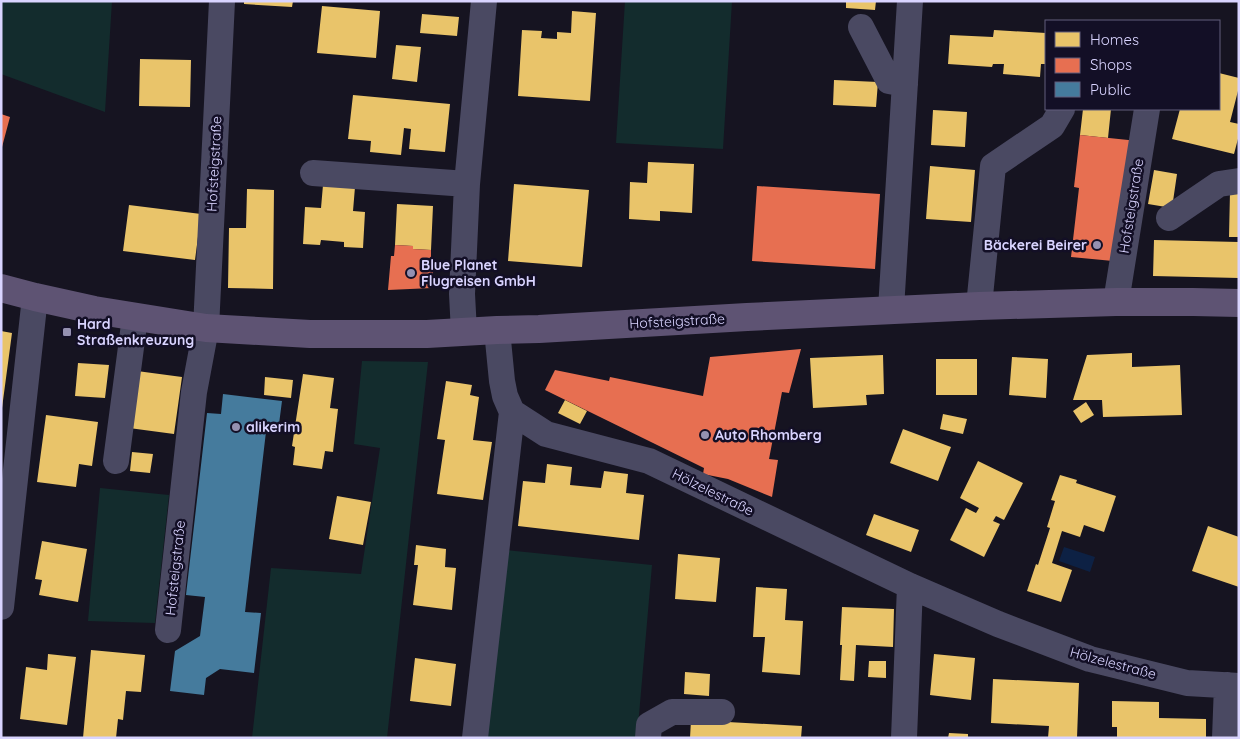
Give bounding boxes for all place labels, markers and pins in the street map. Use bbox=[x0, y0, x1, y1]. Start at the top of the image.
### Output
place label: Bäckerei Beirer bbox=[984, 236, 1087, 254]
marker: Bäckerei Beirer bbox=[1091, 239, 1103, 251]
place label: Blue Planet Flugreisen GmbH bbox=[421, 256, 536, 290]
marker: Blue Planet Flugreisen GmbH bbox=[405, 267, 417, 279]
place label: Hard Straßenkreuzung bbox=[77, 315, 194, 349]
marker: Hard Straßenkreuzung bbox=[61, 326, 73, 338]
place label: alikerim bbox=[246, 418, 300, 436]
marker: alikerim bbox=[230, 421, 242, 433]
place label: Auto Rhomberg bbox=[715, 426, 822, 444]
marker: Auto Rhomberg bbox=[699, 429, 711, 441]

